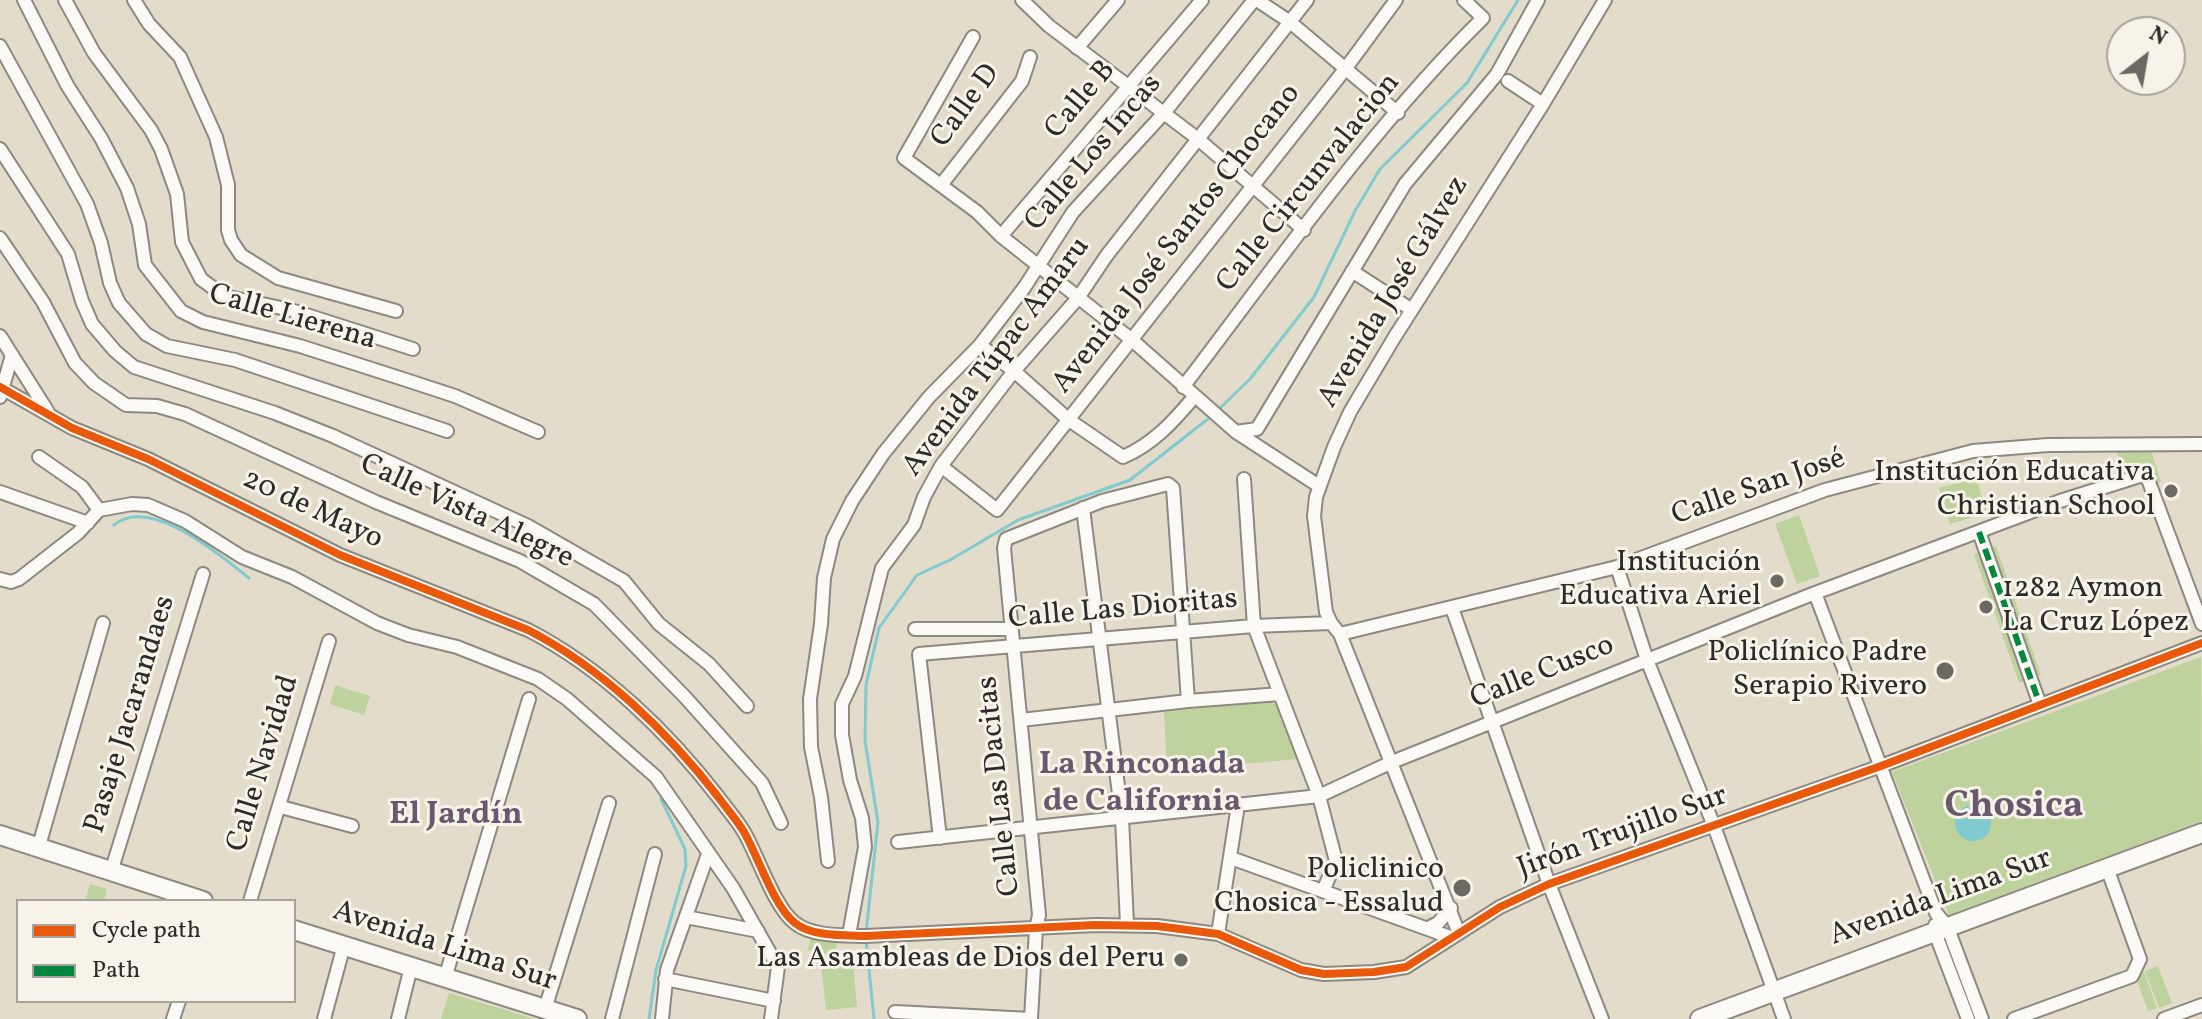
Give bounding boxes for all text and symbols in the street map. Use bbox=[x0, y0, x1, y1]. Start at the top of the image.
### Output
north arrow bbox=[2106, 16, 2186, 96]
text: N bbox=[2143, 19, 2172, 54]
street label: Calle B bbox=[1039, 54, 1125, 148]
street label: Calle D bbox=[925, 58, 1009, 156]
street label: Calle Circunvalacion bbox=[1210, 67, 1410, 301]
street label: Calle Los Incas bbox=[1019, 68, 1171, 240]
street label: Avenida José Santos Chocano bbox=[1046, 78, 1310, 402]
street label: Avenida José Gálvez bbox=[1312, 171, 1478, 415]
street label: Avenida Túpac Amaru bbox=[896, 231, 1100, 485]
street label: Calle Lierena bbox=[204, 278, 380, 360]
street label: Calle San José bbox=[1668, 443, 1850, 535]
street label: Calle Vista Alegre bbox=[353, 448, 579, 578]
place label: Institución Educativa Christian School bbox=[1874, 456, 2155, 526]
street label: 20 de Mayo bbox=[236, 463, 388, 559]
marker: Institución Educativa Christian School bbox=[2162, 482, 2180, 500]
place label: Institución Educativa Ariel bbox=[1559, 546, 1761, 616]
marker: Institución Educativa Ariel bbox=[1768, 572, 1786, 590]
place label: 1282 Aymon La Cruz López bbox=[2002, 572, 2189, 642]
street label: Calle Las Dioritas bbox=[1007, 583, 1239, 639]
street label: Pasaje Jacarandaes bbox=[79, 592, 185, 838]
marker: 1282 Aymon La Cruz López bbox=[1977, 598, 1995, 616]
street label: Calle Cusco bbox=[1466, 629, 1620, 719]
place label: Policlínico Padre Serapio Rivero bbox=[1707, 636, 1927, 706]
marker: Policlínico Padre Serapio Rivero bbox=[1934, 660, 1956, 682]
street label: Calle Navidad bbox=[221, 671, 309, 857]
street label: Calle Las Dacitas bbox=[972, 674, 1030, 898]
district label: La Rinconada de California bbox=[1039, 748, 1245, 823]
street label: Jirón Trujillo Sur bbox=[1513, 779, 1733, 889]
district label: Chosica bbox=[1945, 786, 2083, 832]
district label: El Jardín bbox=[389, 798, 523, 836]
street label: Avenida Lima Sur bbox=[1825, 842, 2057, 956]
place label: Policlinico Chosica - Essalud bbox=[1214, 853, 1444, 924]
marker: Policlinico Chosica - Essalud bbox=[1451, 877, 1473, 899]
street label: Avenida Lima Sur bbox=[328, 895, 560, 1001]
legend bbox=[16, 899, 296, 1003]
text: Cycle path bbox=[92, 914, 201, 948]
place label: Las Asambleas de Dios del Peru bbox=[756, 942, 1165, 978]
marker: Las Asambleas de Dios del Peru bbox=[1172, 951, 1190, 969]
text: Path bbox=[92, 954, 140, 988]

